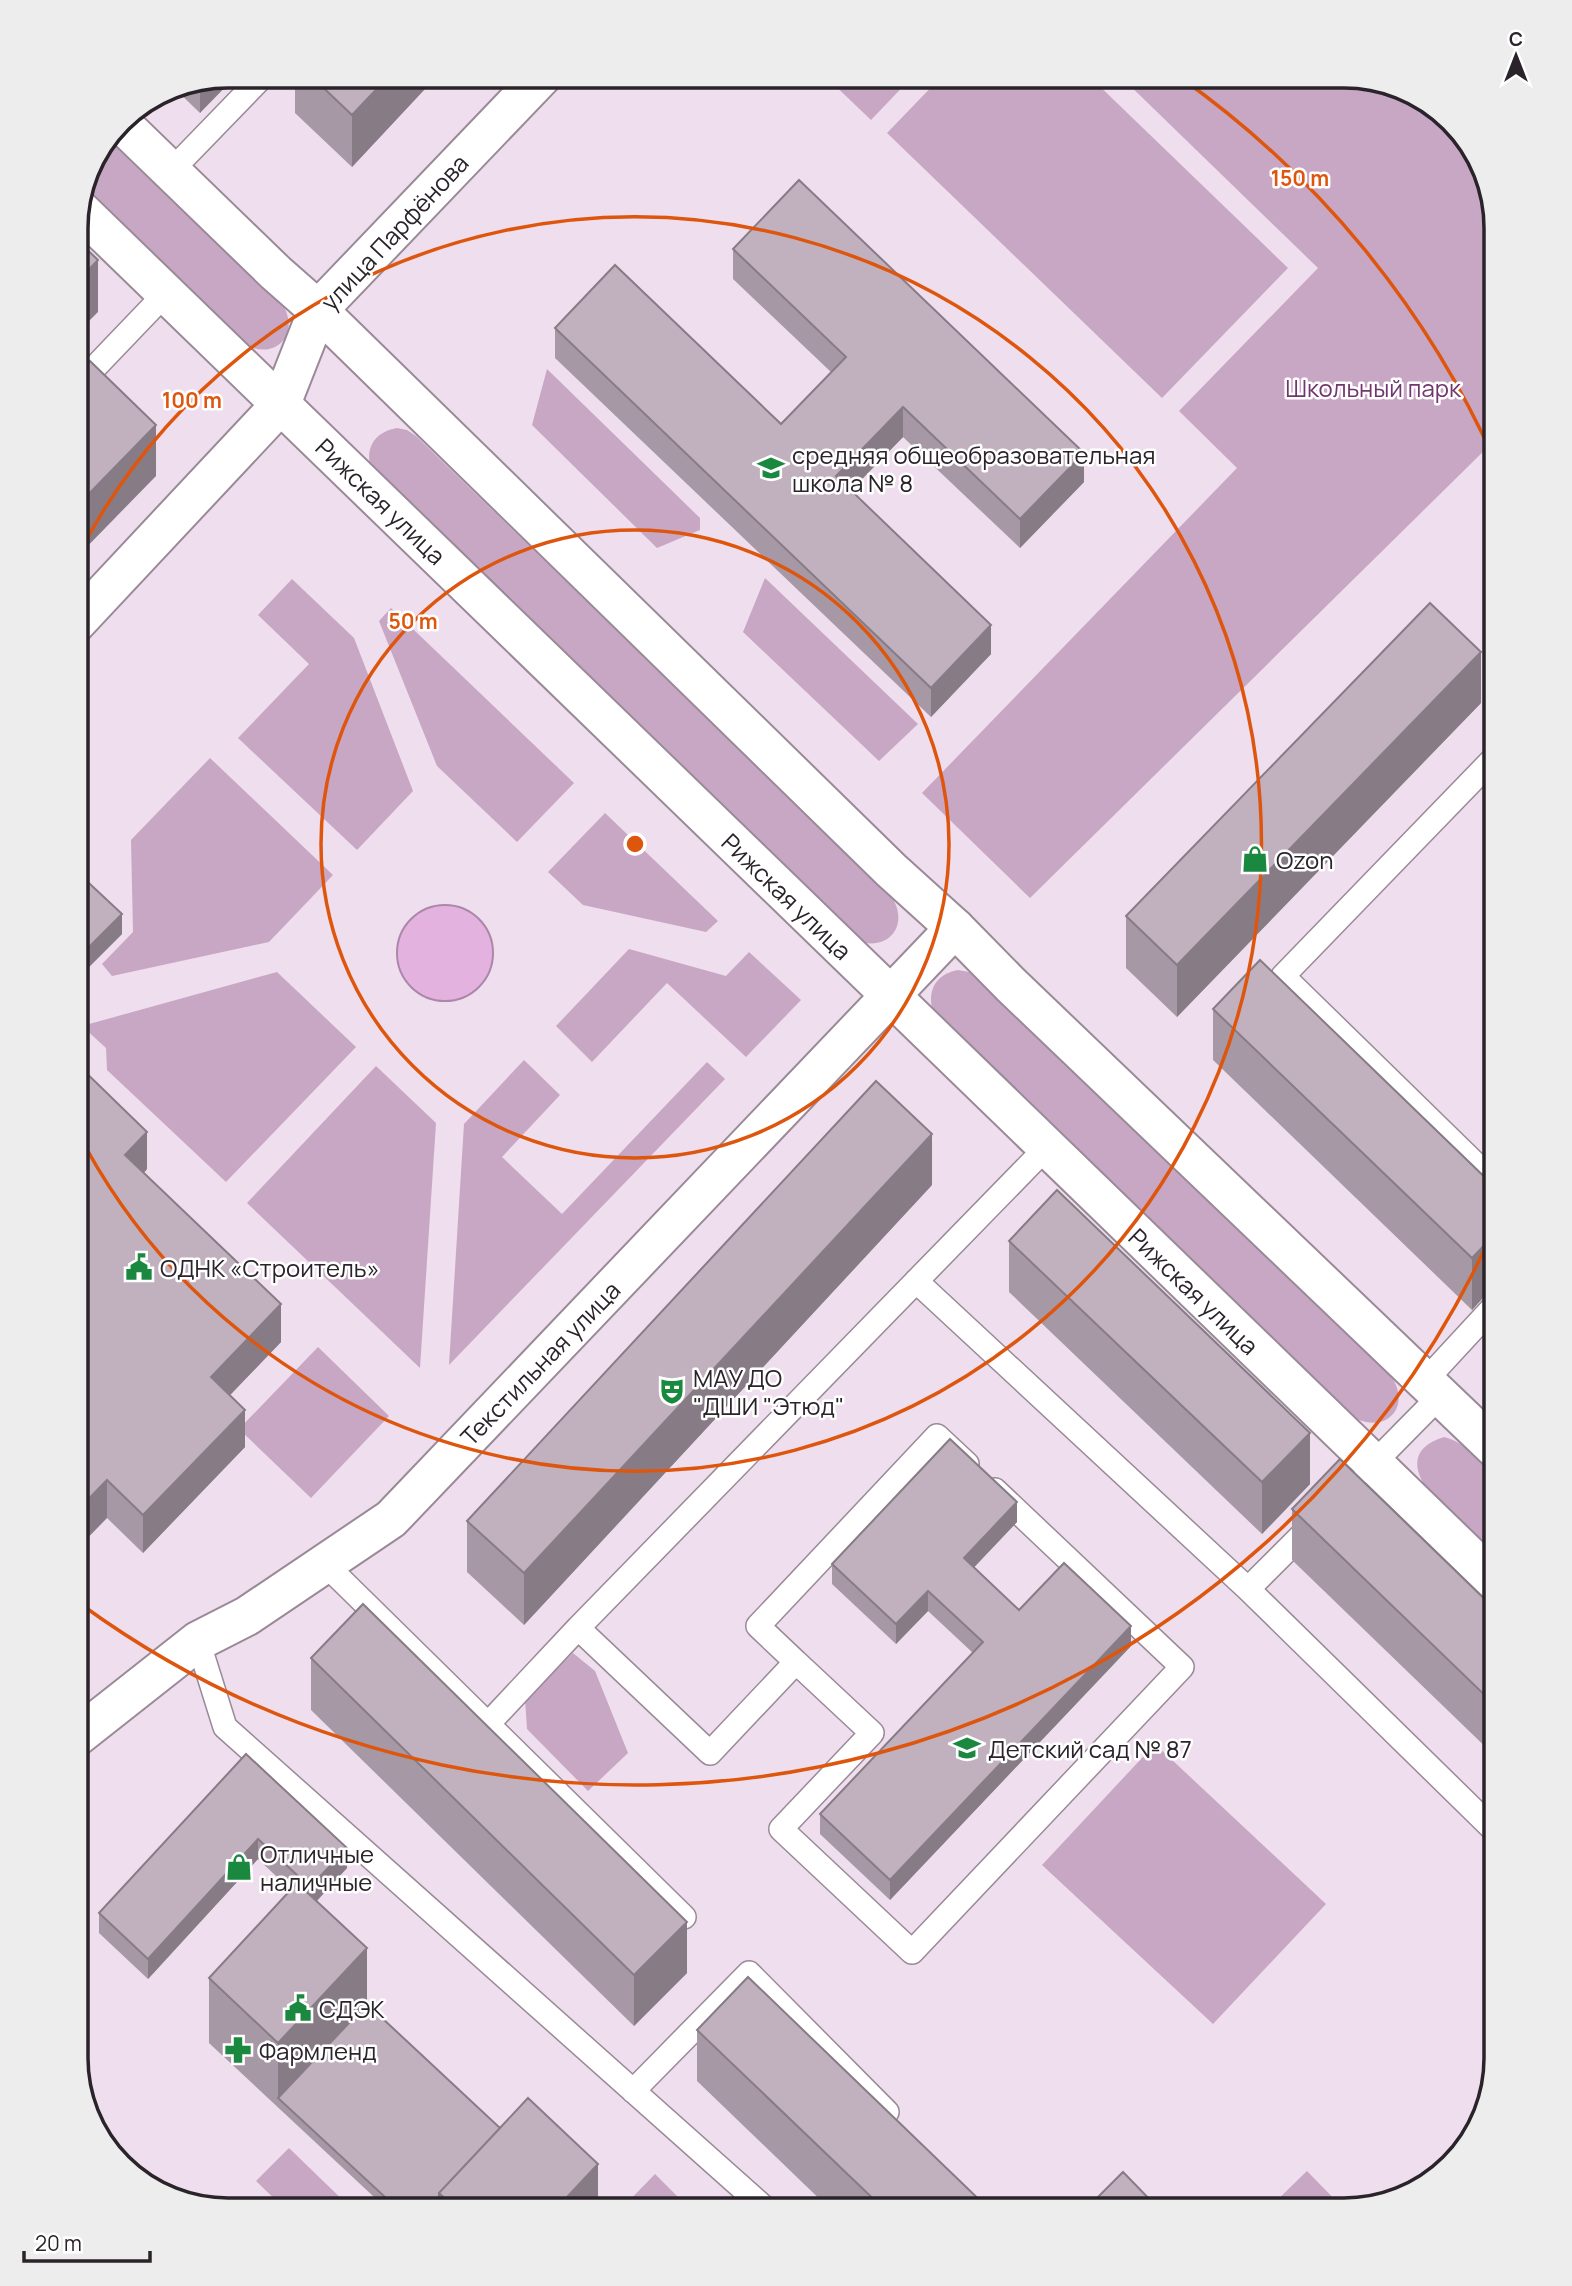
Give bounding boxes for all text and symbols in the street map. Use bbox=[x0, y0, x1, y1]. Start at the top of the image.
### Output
north arrow bbox=[1481, 21, 1551, 91]
text: С bbox=[1509, 26, 1523, 52]
street label: улица Парфёнова bbox=[313, 147, 475, 317]
text: 150 m bbox=[1271, 164, 1329, 192]
park label: Школьный парк bbox=[1285, 371, 1462, 404]
text: 100 m bbox=[162, 386, 222, 414]
street label: Рижская улица bbox=[309, 430, 453, 572]
place label: средняя общеобразовательная школа № 8 bbox=[792, 438, 1156, 499]
school or university icon: средняя общеобразовательная школа № 8 bbox=[756, 453, 786, 483]
text: 50 m bbox=[388, 607, 438, 635]
street label: Рижская улица bbox=[715, 825, 859, 967]
centre of rings bbox=[623, 832, 647, 856]
place label: Ozon bbox=[1276, 843, 1334, 876]
shop icon: Ozon bbox=[1240, 844, 1270, 874]
street label: Рижская улица bbox=[1122, 1220, 1266, 1362]
place label: ОДНК «Строитель» bbox=[160, 1251, 380, 1284]
public building icon: ОДНК «Строитель» bbox=[124, 1252, 154, 1282]
street label: Текстильная улица bbox=[453, 1274, 627, 1452]
place label: МАУ ДО "ДШИ "Этюд" bbox=[693, 1361, 844, 1422]
theatre icon: МАУ ДО "ДШИ "Этюд" bbox=[657, 1376, 687, 1406]
place label: Детский сад № 87 bbox=[988, 1732, 1192, 1765]
school or university icon: Детский сад № 87 bbox=[952, 1733, 982, 1763]
place label: Отличные наличные bbox=[260, 1837, 374, 1898]
shop icon: Отличные наличные bbox=[224, 1852, 254, 1882]
place label: СДЭК bbox=[319, 1992, 385, 2025]
public building icon: СДЭК bbox=[283, 1993, 313, 2023]
place label: Фармленд bbox=[259, 2034, 377, 2067]
pharmacy icon: Фармленд bbox=[223, 2035, 253, 2065]
scale bar bbox=[24, 2220, 150, 2264]
text: 20 m bbox=[35, 2229, 82, 2257]

